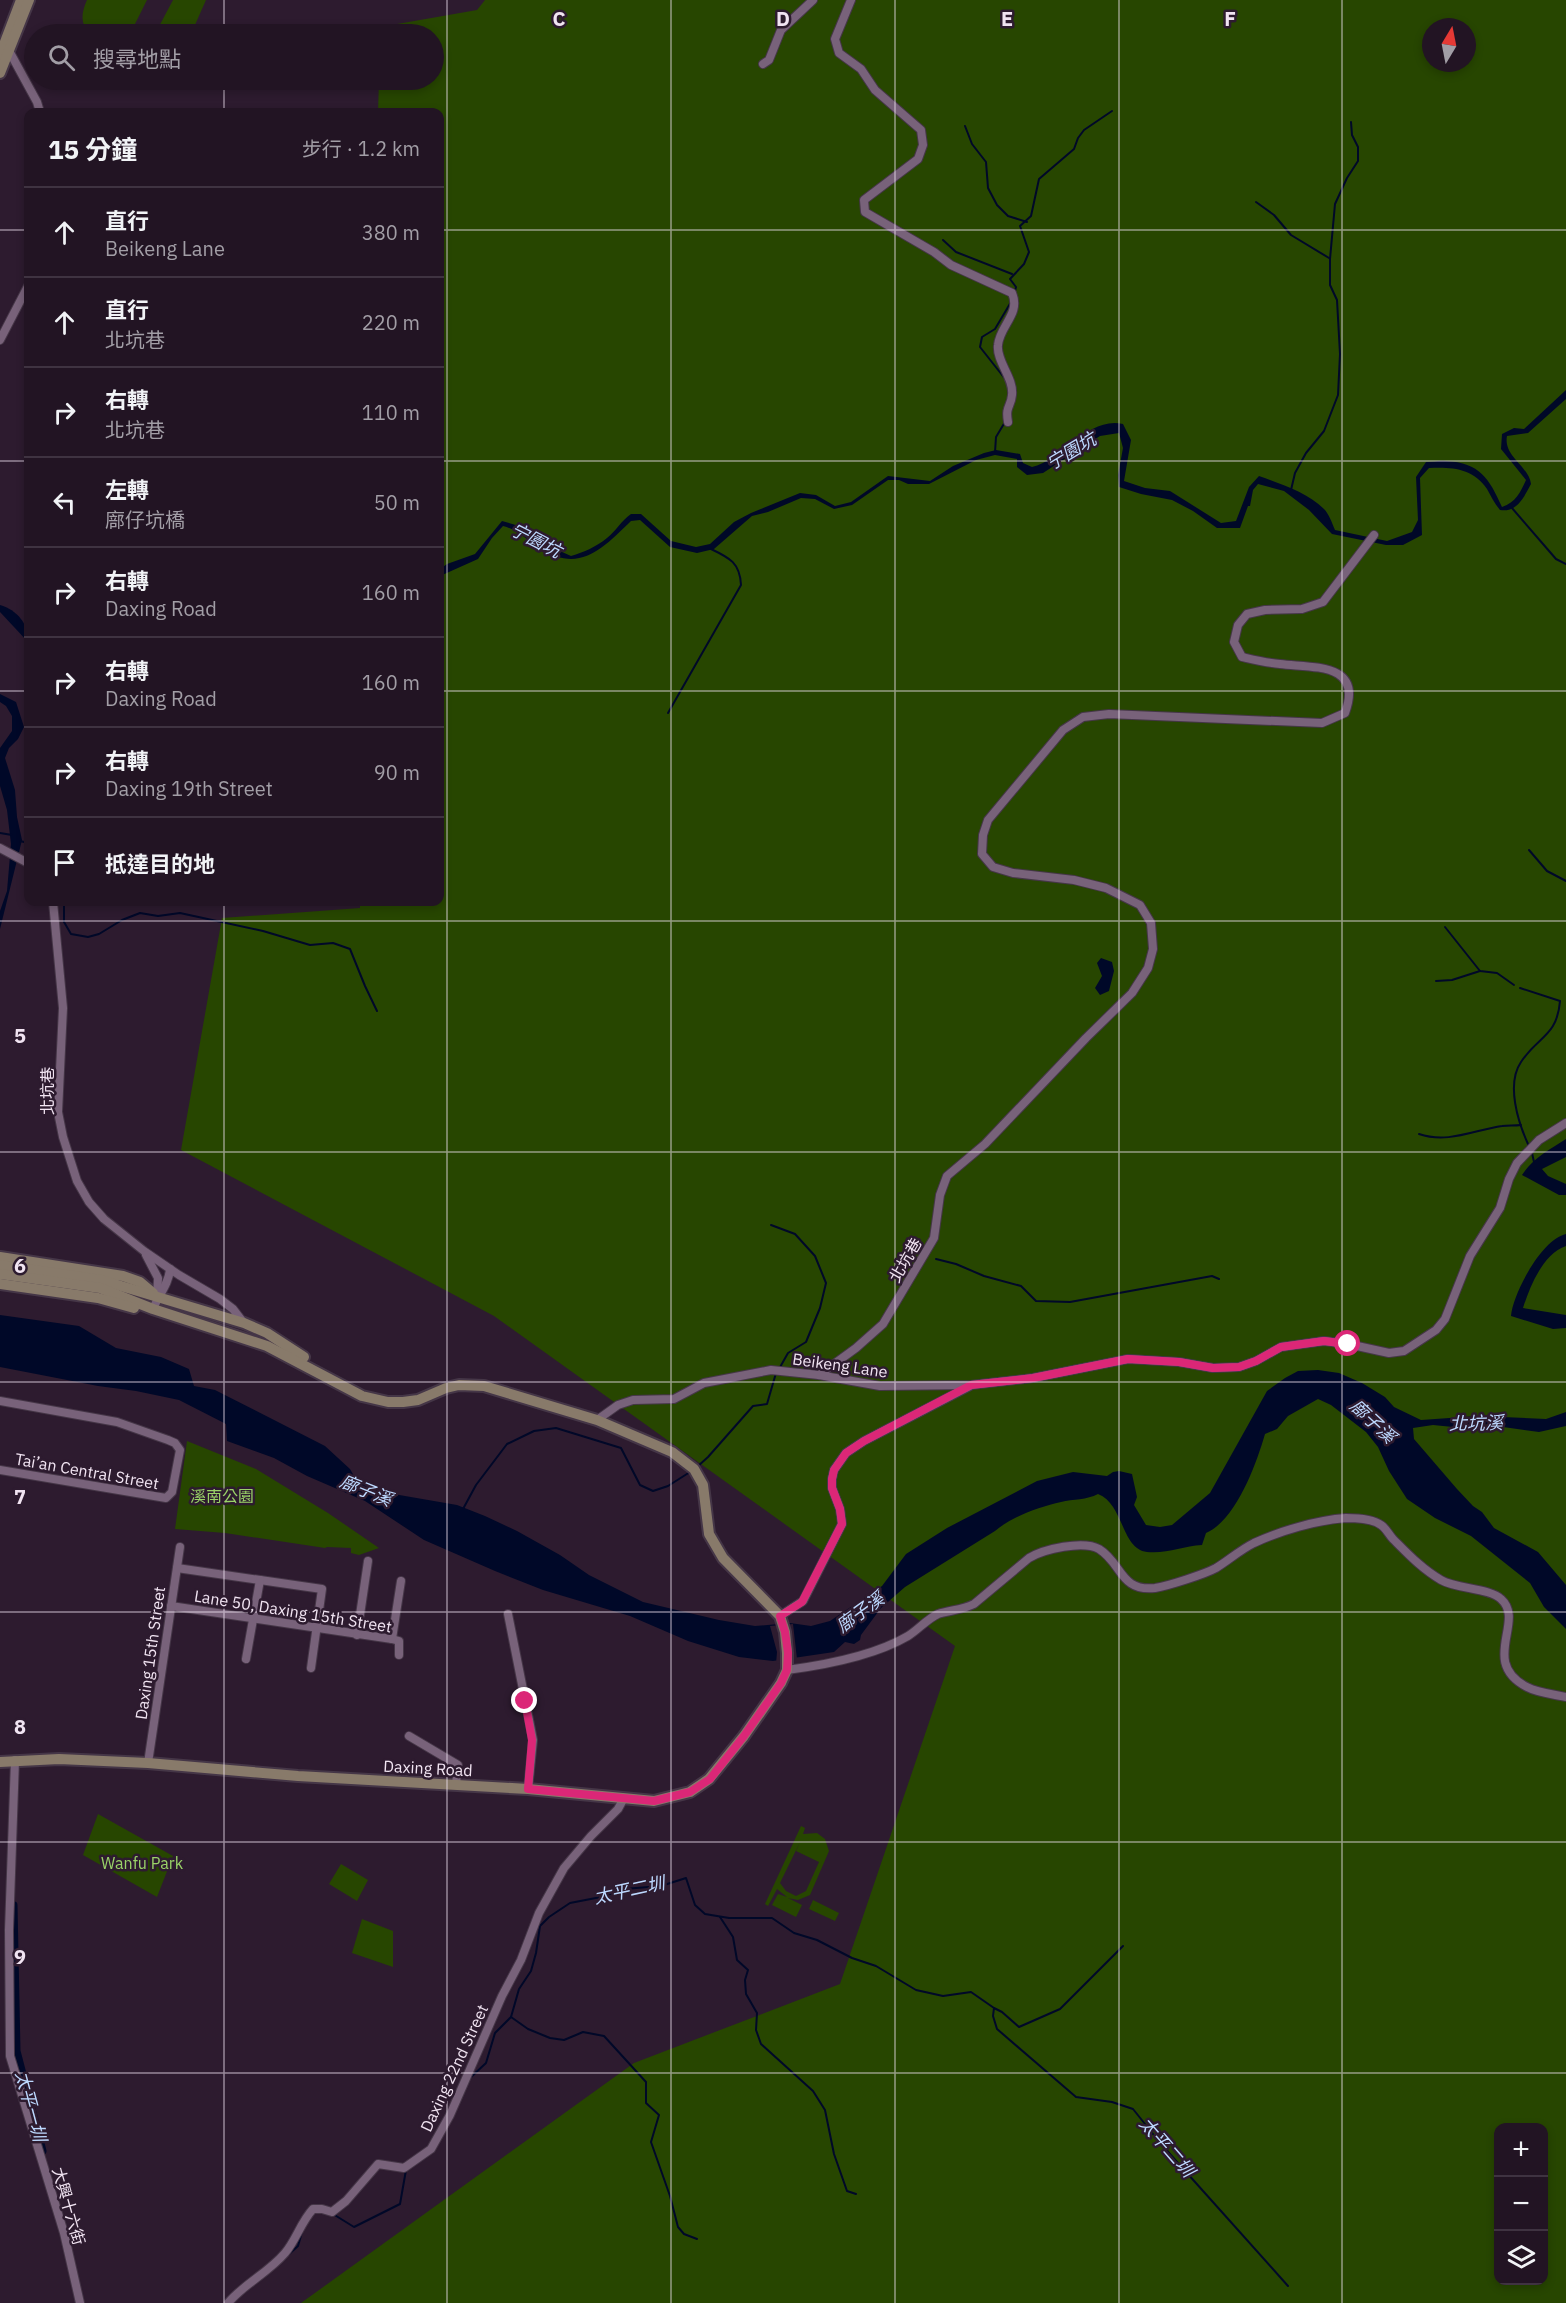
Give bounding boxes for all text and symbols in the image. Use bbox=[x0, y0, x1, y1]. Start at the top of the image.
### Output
text: C bbox=[552, 5, 566, 32]
text: D bbox=[776, 5, 790, 32]
text: E bbox=[1001, 5, 1013, 32]
text: F bbox=[1224, 5, 1236, 32]
north arrow bbox=[1422, 18, 1476, 72]
search box bbox=[24, 24, 444, 90]
icon: search bbox=[45, 41, 78, 74]
text: 搜尋地點 bbox=[93, 44, 181, 73]
text: 15 分鐘 bbox=[48, 132, 137, 166]
text: 步行 · 1.2 km bbox=[302, 135, 420, 162]
text: 直行 bbox=[105, 206, 149, 235]
icon: ahead bbox=[48, 216, 81, 249]
text: 380 m bbox=[362, 219, 420, 246]
text: Beikeng Lane bbox=[105, 235, 225, 262]
text: 直行 bbox=[105, 295, 149, 324]
icon: ahead bbox=[48, 306, 81, 339]
text: 220 m bbox=[362, 309, 420, 336]
text: 北坑巷 bbox=[105, 326, 165, 353]
text: 右轉 bbox=[105, 385, 149, 414]
icon: right bbox=[48, 396, 81, 429]
text: 110 m bbox=[362, 399, 420, 426]
text: 北坑巷 bbox=[105, 416, 165, 443]
water label: 宁園坑 bbox=[1042, 426, 1103, 475]
text: 左轉 bbox=[105, 475, 149, 504]
icon: left bbox=[48, 486, 81, 519]
text: 50 m bbox=[374, 489, 420, 516]
text: 廍仔坑橋 bbox=[105, 506, 185, 533]
water label: 宁園坑 bbox=[507, 517, 568, 564]
text: 右轉 bbox=[105, 566, 149, 595]
icon: right bbox=[48, 576, 81, 609]
text: 160 m bbox=[362, 579, 420, 606]
text: Daxing Road bbox=[105, 595, 217, 622]
text: 右轉 bbox=[105, 656, 149, 685]
icon: right bbox=[48, 666, 81, 699]
text: 160 m bbox=[362, 669, 420, 696]
text: Daxing Road bbox=[105, 685, 217, 712]
text: 右轉 bbox=[105, 746, 149, 775]
icon: right bbox=[48, 756, 81, 789]
text: 90 m bbox=[374, 759, 420, 786]
text: Daxing 19th Street bbox=[105, 775, 273, 802]
icon: arrive bbox=[48, 846, 81, 879]
text: 抵達目的地 bbox=[105, 849, 215, 878]
text: 5 bbox=[14, 1022, 26, 1049]
street label: 北坑巷 bbox=[37, 1067, 57, 1115]
street label: 北坑巷 bbox=[884, 1234, 926, 1286]
text: 6 bbox=[14, 1252, 26, 1279]
route start bbox=[1334, 1330, 1360, 1356]
street label: Beikeng Lane bbox=[791, 1348, 889, 1382]
water label: 廍子溪 bbox=[1345, 1394, 1403, 1450]
water label: 北坑溪 bbox=[1449, 1411, 1506, 1435]
street label: Tai’an Central Street bbox=[14, 1449, 160, 1493]
water label: 廍子溪 bbox=[337, 1469, 398, 1512]
text: 7 bbox=[14, 1483, 26, 1510]
park label: 溪南公園 bbox=[190, 1486, 254, 1506]
street label: Daxing 15th Street bbox=[131, 1585, 169, 1721]
street label: Lane 50, Daxing 15th Street bbox=[193, 1585, 393, 1637]
water label: 廍子溪 bbox=[831, 1585, 891, 1637]
route end bbox=[511, 1687, 537, 1713]
text: 8 bbox=[14, 1713, 26, 1740]
street label: Daxing Road bbox=[383, 1756, 473, 1780]
park label: Wanfu Park bbox=[101, 1853, 184, 1873]
water label: 太平二圳 bbox=[591, 1871, 670, 1909]
text: 9 bbox=[14, 1943, 26, 1970]
street label: Daxing 22nd Street bbox=[416, 2001, 492, 2135]
water label: 太平一圳 bbox=[11, 2068, 52, 2147]
water label: 太平二圳 bbox=[1135, 2112, 1201, 2184]
map controls bbox=[1494, 2123, 1548, 2285]
button: + bbox=[1494, 2123, 1548, 2177]
street label: 大興十六街 bbox=[48, 2165, 90, 2247]
button: − bbox=[1494, 2177, 1548, 2231]
button: layers bbox=[1494, 2231, 1548, 2285]

